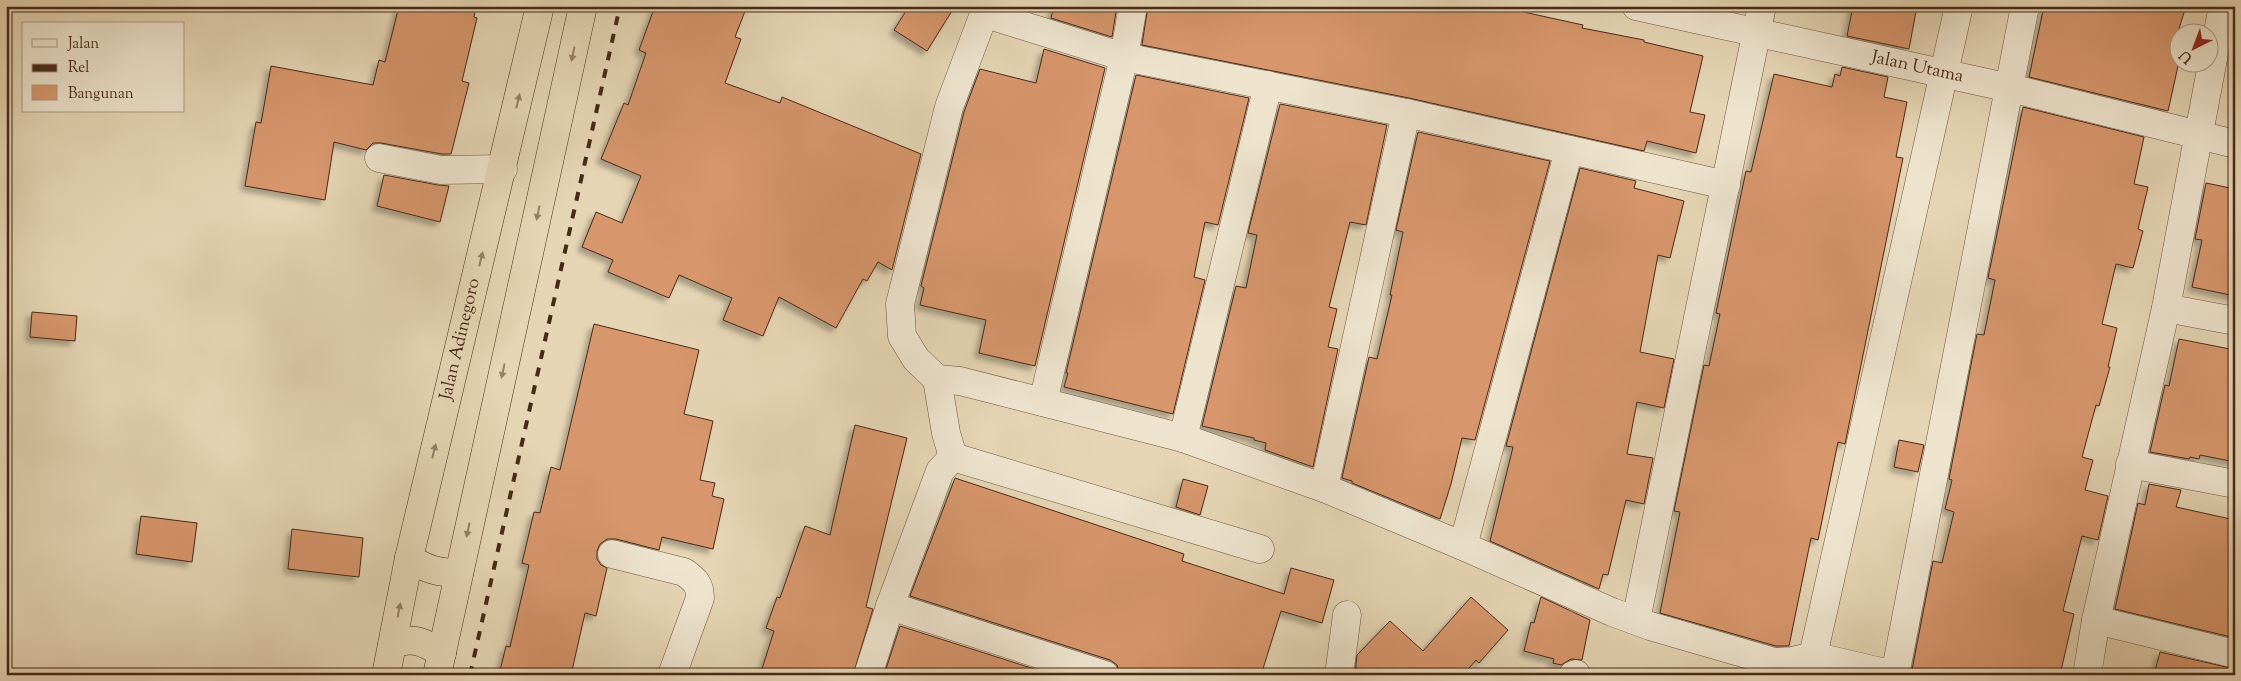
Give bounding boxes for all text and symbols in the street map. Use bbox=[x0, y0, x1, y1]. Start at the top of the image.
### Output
legend bbox=[22, 22, 185, 112]
north arrow bbox=[2168, 22, 2218, 72]
text: Jalan bbox=[67, 34, 99, 55]
street label: Jalan Utama bbox=[1868, 45, 1966, 90]
text: U bbox=[2175, 45, 2198, 67]
one-way arrow bbox=[569, 46, 577, 61]
text: Rel bbox=[68, 58, 89, 79]
text: Bangunan bbox=[68, 84, 134, 105]
one-way arrow bbox=[514, 94, 522, 109]
one-way arrow bbox=[534, 205, 542, 220]
one-way arrow bbox=[477, 252, 485, 267]
street label: Jalan Adinegoro bbox=[434, 276, 488, 404]
one-way arrow bbox=[499, 364, 507, 379]
one-way arrow bbox=[431, 444, 439, 459]
one-way arrow bbox=[464, 522, 472, 538]
one-way arrow bbox=[395, 602, 403, 617]

